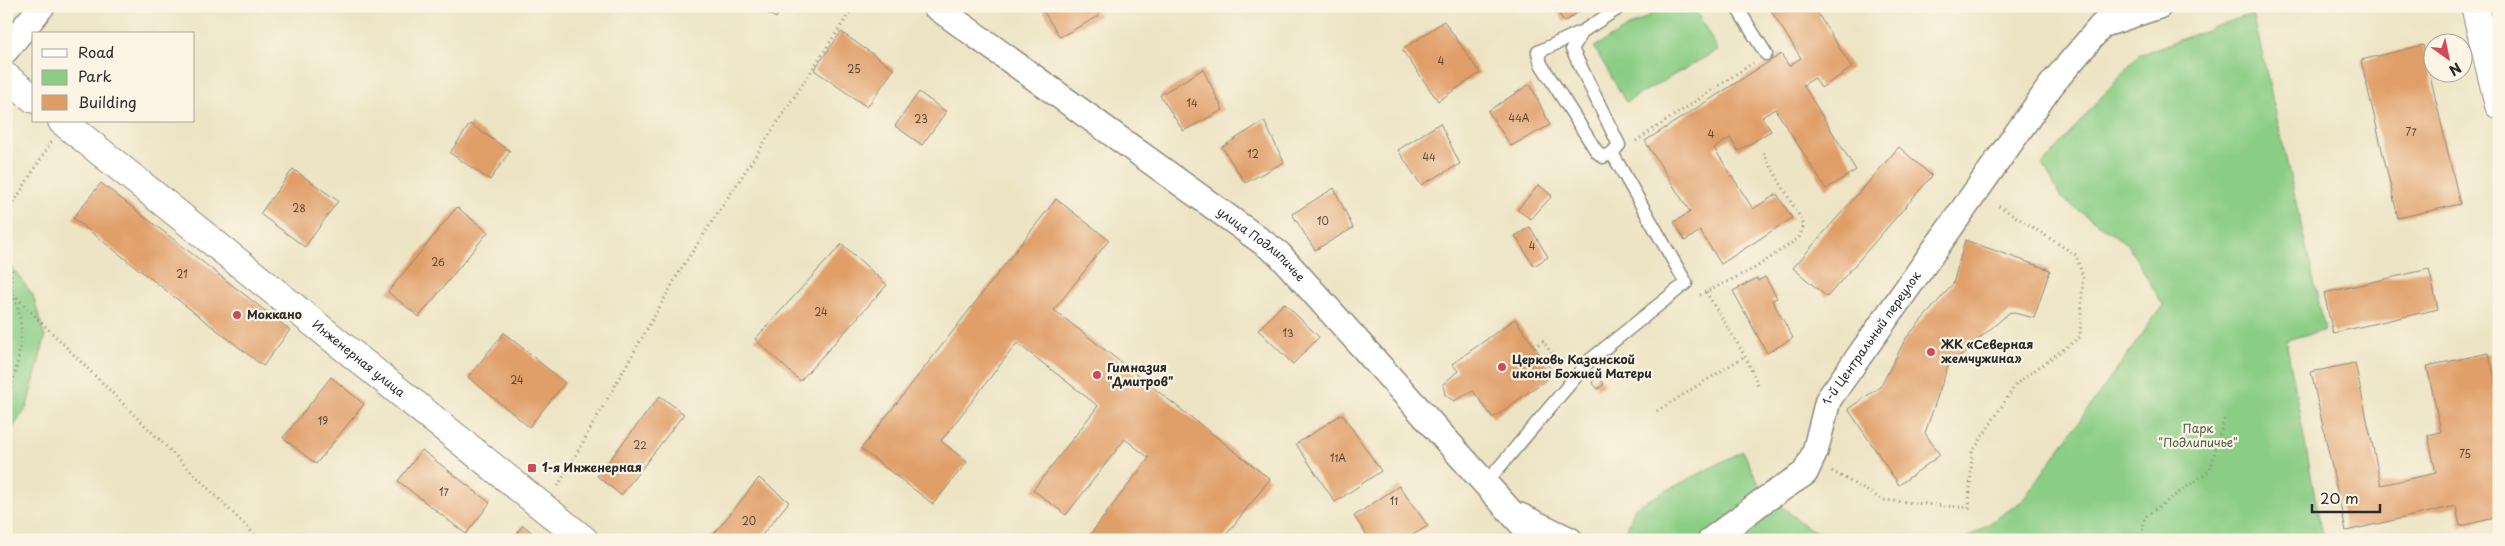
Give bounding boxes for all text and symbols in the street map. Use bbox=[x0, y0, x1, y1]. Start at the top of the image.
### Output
legend bbox=[32, 32, 195, 122]
north arrow bbox=[2422, 32, 2472, 82]
text: Road bbox=[78, 40, 114, 63]
house number: 4 bbox=[1438, 53, 1445, 68]
text: N bbox=[2445, 57, 2466, 81]
house number: 25 bbox=[847, 61, 861, 76]
text: Park bbox=[78, 64, 112, 87]
text: Building bbox=[78, 90, 137, 113]
house number: 14 bbox=[1186, 95, 1198, 110]
house number: 44А bbox=[1509, 110, 1530, 125]
house number: 23 bbox=[914, 111, 928, 126]
house number: 77 bbox=[2405, 124, 2417, 139]
house number: 4 bbox=[1708, 126, 1715, 141]
house number: 12 bbox=[1247, 146, 1259, 161]
house number: 44 bbox=[1422, 149, 1436, 164]
house number: 28 bbox=[292, 200, 306, 215]
street label: улица Подлипичье bbox=[1214, 202, 1310, 285]
house number: 10 bbox=[1317, 213, 1329, 228]
house number: 4 bbox=[1529, 238, 1536, 253]
house number: 26 bbox=[431, 254, 445, 269]
house number: 21 bbox=[176, 266, 188, 281]
street label: 1-й Центральный переулок bbox=[1817, 267, 1925, 406]
house number: 24 bbox=[814, 304, 828, 319]
place label: Моккано bbox=[247, 305, 302, 323]
marker: Моккано bbox=[231, 309, 243, 321]
street label: Инженерная улица bbox=[309, 315, 410, 401]
house number: 13 bbox=[1282, 325, 1294, 340]
place label: ЖК «Северная жемчужина» bbox=[1940, 335, 2033, 367]
marker: ЖК «Северная жемчужина» bbox=[1925, 346, 1937, 358]
place label: Церковь Казанской иконы Божией Матери bbox=[1512, 350, 1652, 382]
place label: Гимназия "Дмитров" bbox=[1107, 358, 1174, 390]
marker: Церковь Казанской иконы Божией Матери bbox=[1496, 361, 1508, 373]
marker: Гимназия "Дмитров" bbox=[1091, 369, 1103, 381]
house number: 24 bbox=[510, 372, 524, 387]
house number: 19 bbox=[318, 413, 328, 428]
park label: Парк "Подлипичье" bbox=[2158, 419, 2238, 451]
house number: 22 bbox=[633, 437, 647, 452]
house number: 75 bbox=[2459, 446, 2471, 461]
house number: 11А bbox=[1330, 450, 1346, 465]
place label: 1-я Инженерная bbox=[542, 458, 642, 476]
marker: 1-я Инженерная bbox=[526, 462, 538, 474]
scale bar bbox=[2312, 481, 2380, 513]
house number: 17 bbox=[439, 484, 450, 499]
text: 20 m bbox=[2320, 486, 2359, 509]
house number: 11 bbox=[1390, 493, 1398, 508]
house number: 20 bbox=[742, 513, 756, 528]

